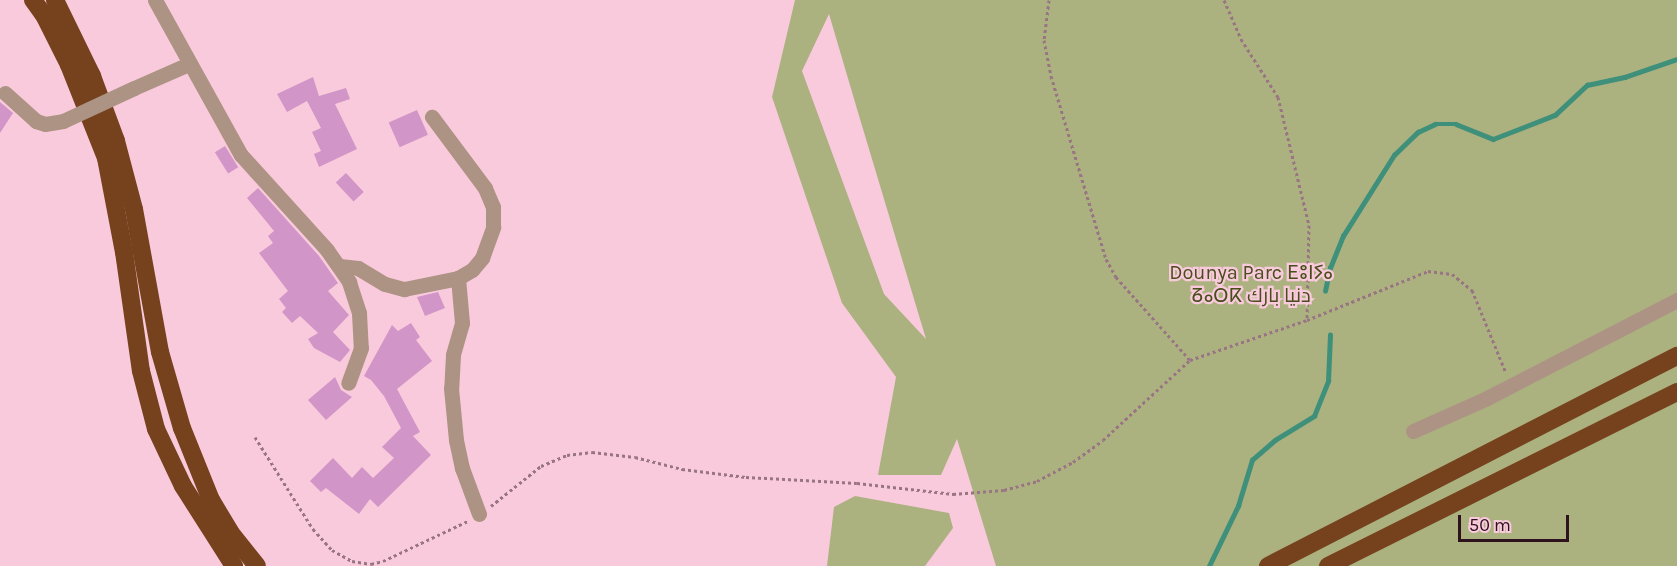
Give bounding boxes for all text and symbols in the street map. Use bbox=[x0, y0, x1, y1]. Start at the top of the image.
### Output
park label: Dounya Parc ⴹⵓⵏⵢⴰ ⵒⴰⵔⴽ دنيا بارك bbox=[1169, 260, 1333, 307]
scale bar bbox=[1461, 503, 1572, 541]
text: 50 m bbox=[1469, 514, 1511, 536]

